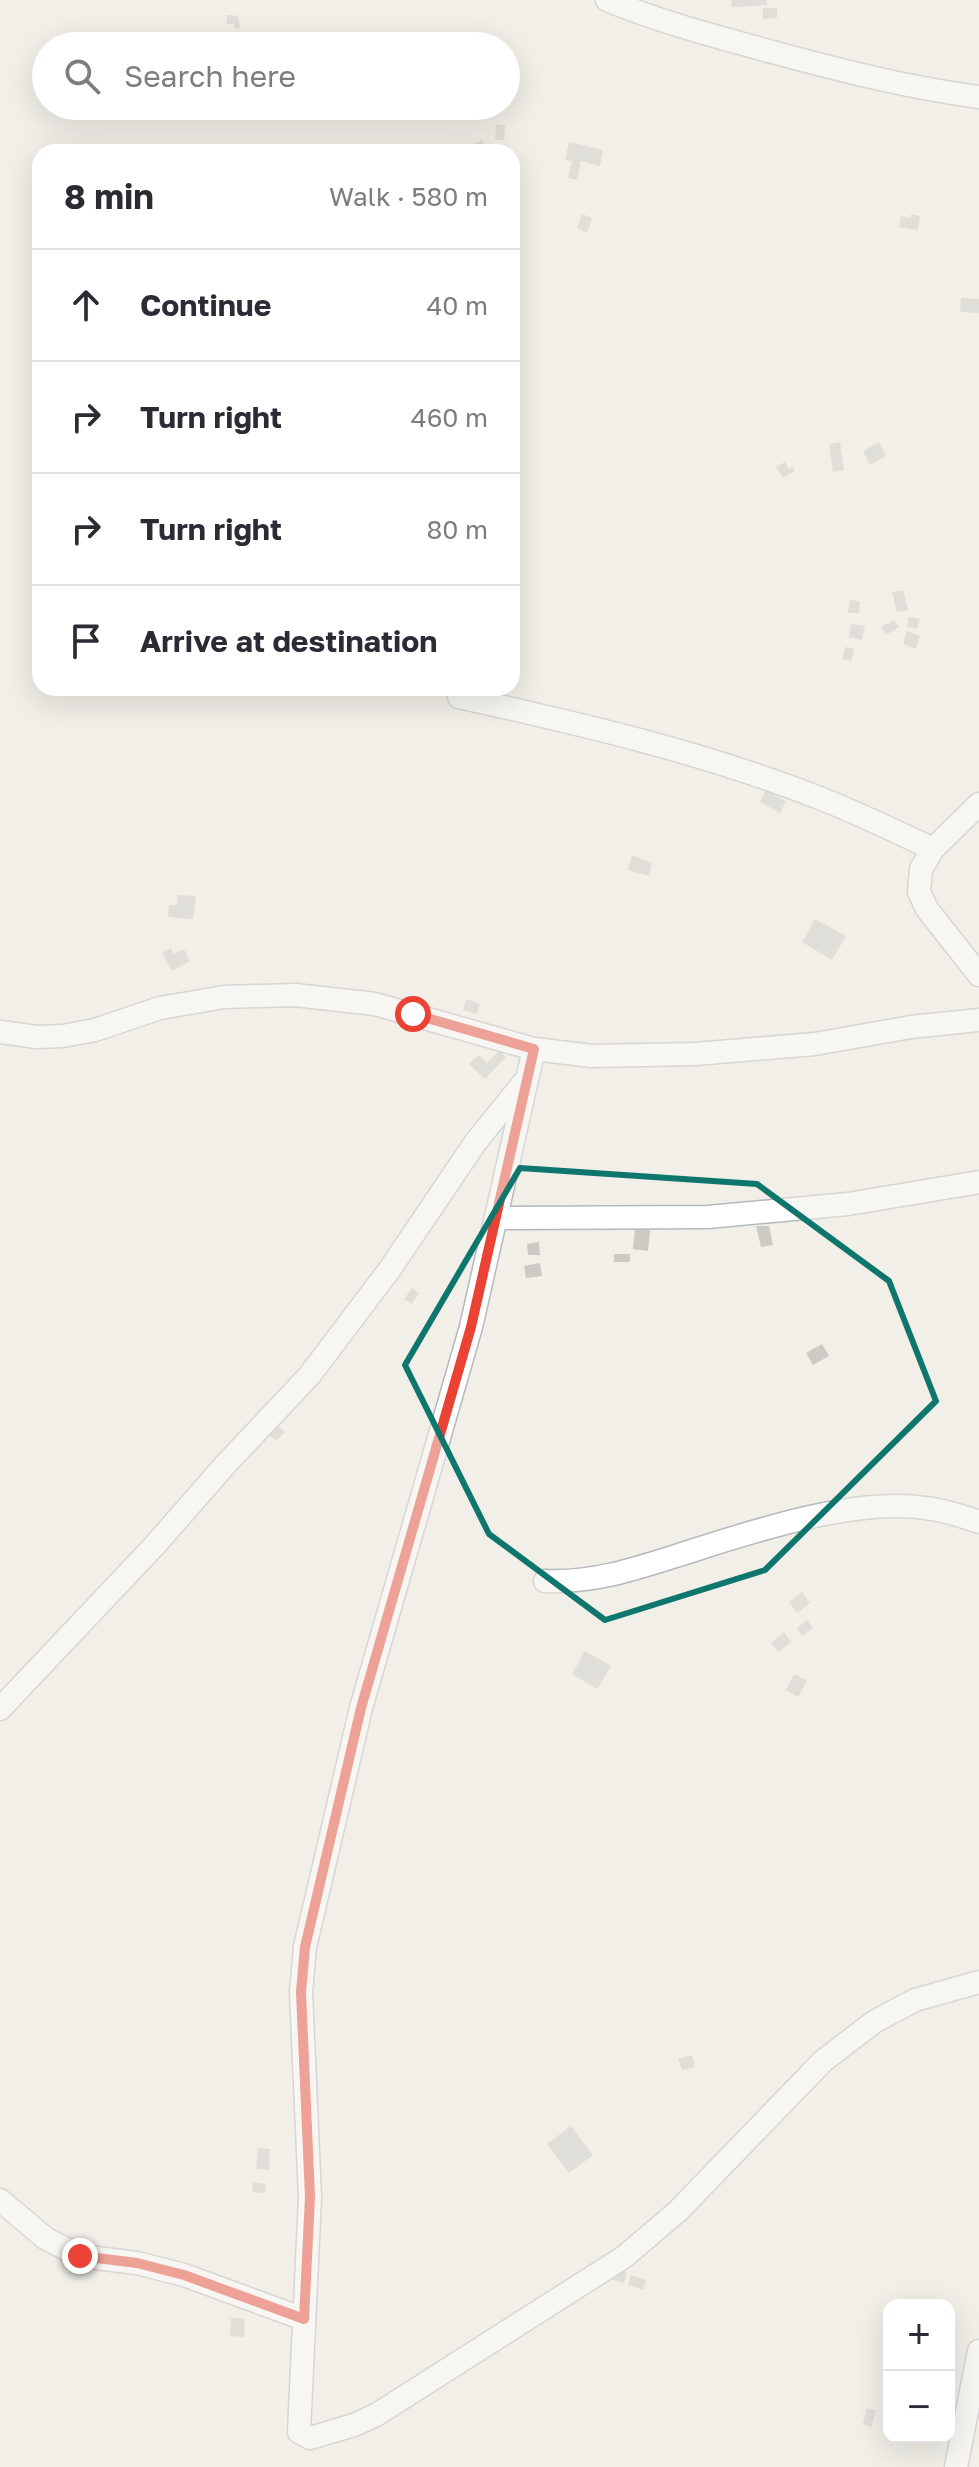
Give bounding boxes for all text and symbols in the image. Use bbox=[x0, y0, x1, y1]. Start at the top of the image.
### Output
search box bbox=[32, 32, 520, 120]
icon: search bbox=[60, 54, 104, 98]
text: Search here bbox=[124, 58, 296, 94]
text: 8 min bbox=[64, 176, 154, 216]
text: Walk · 580 m bbox=[329, 181, 488, 212]
icon: ahead bbox=[64, 283, 108, 327]
text: Continue bbox=[140, 287, 271, 323]
text: 40 m bbox=[427, 290, 488, 321]
icon: right bbox=[64, 395, 108, 439]
text: Turn right bbox=[140, 399, 282, 435]
text: 460 m bbox=[411, 402, 488, 433]
icon: right bbox=[64, 507, 108, 551]
text: Turn right bbox=[140, 511, 282, 547]
text: 80 m bbox=[427, 514, 488, 545]
icon: arrive bbox=[64, 619, 108, 663]
text: Arrive at destination bbox=[140, 623, 437, 659]
route start bbox=[395, 996, 431, 1032]
route end bbox=[62, 2238, 98, 2274]
map controls bbox=[883, 2299, 955, 2443]
button: + bbox=[883, 2299, 955, 2371]
button: − bbox=[883, 2371, 955, 2443]

